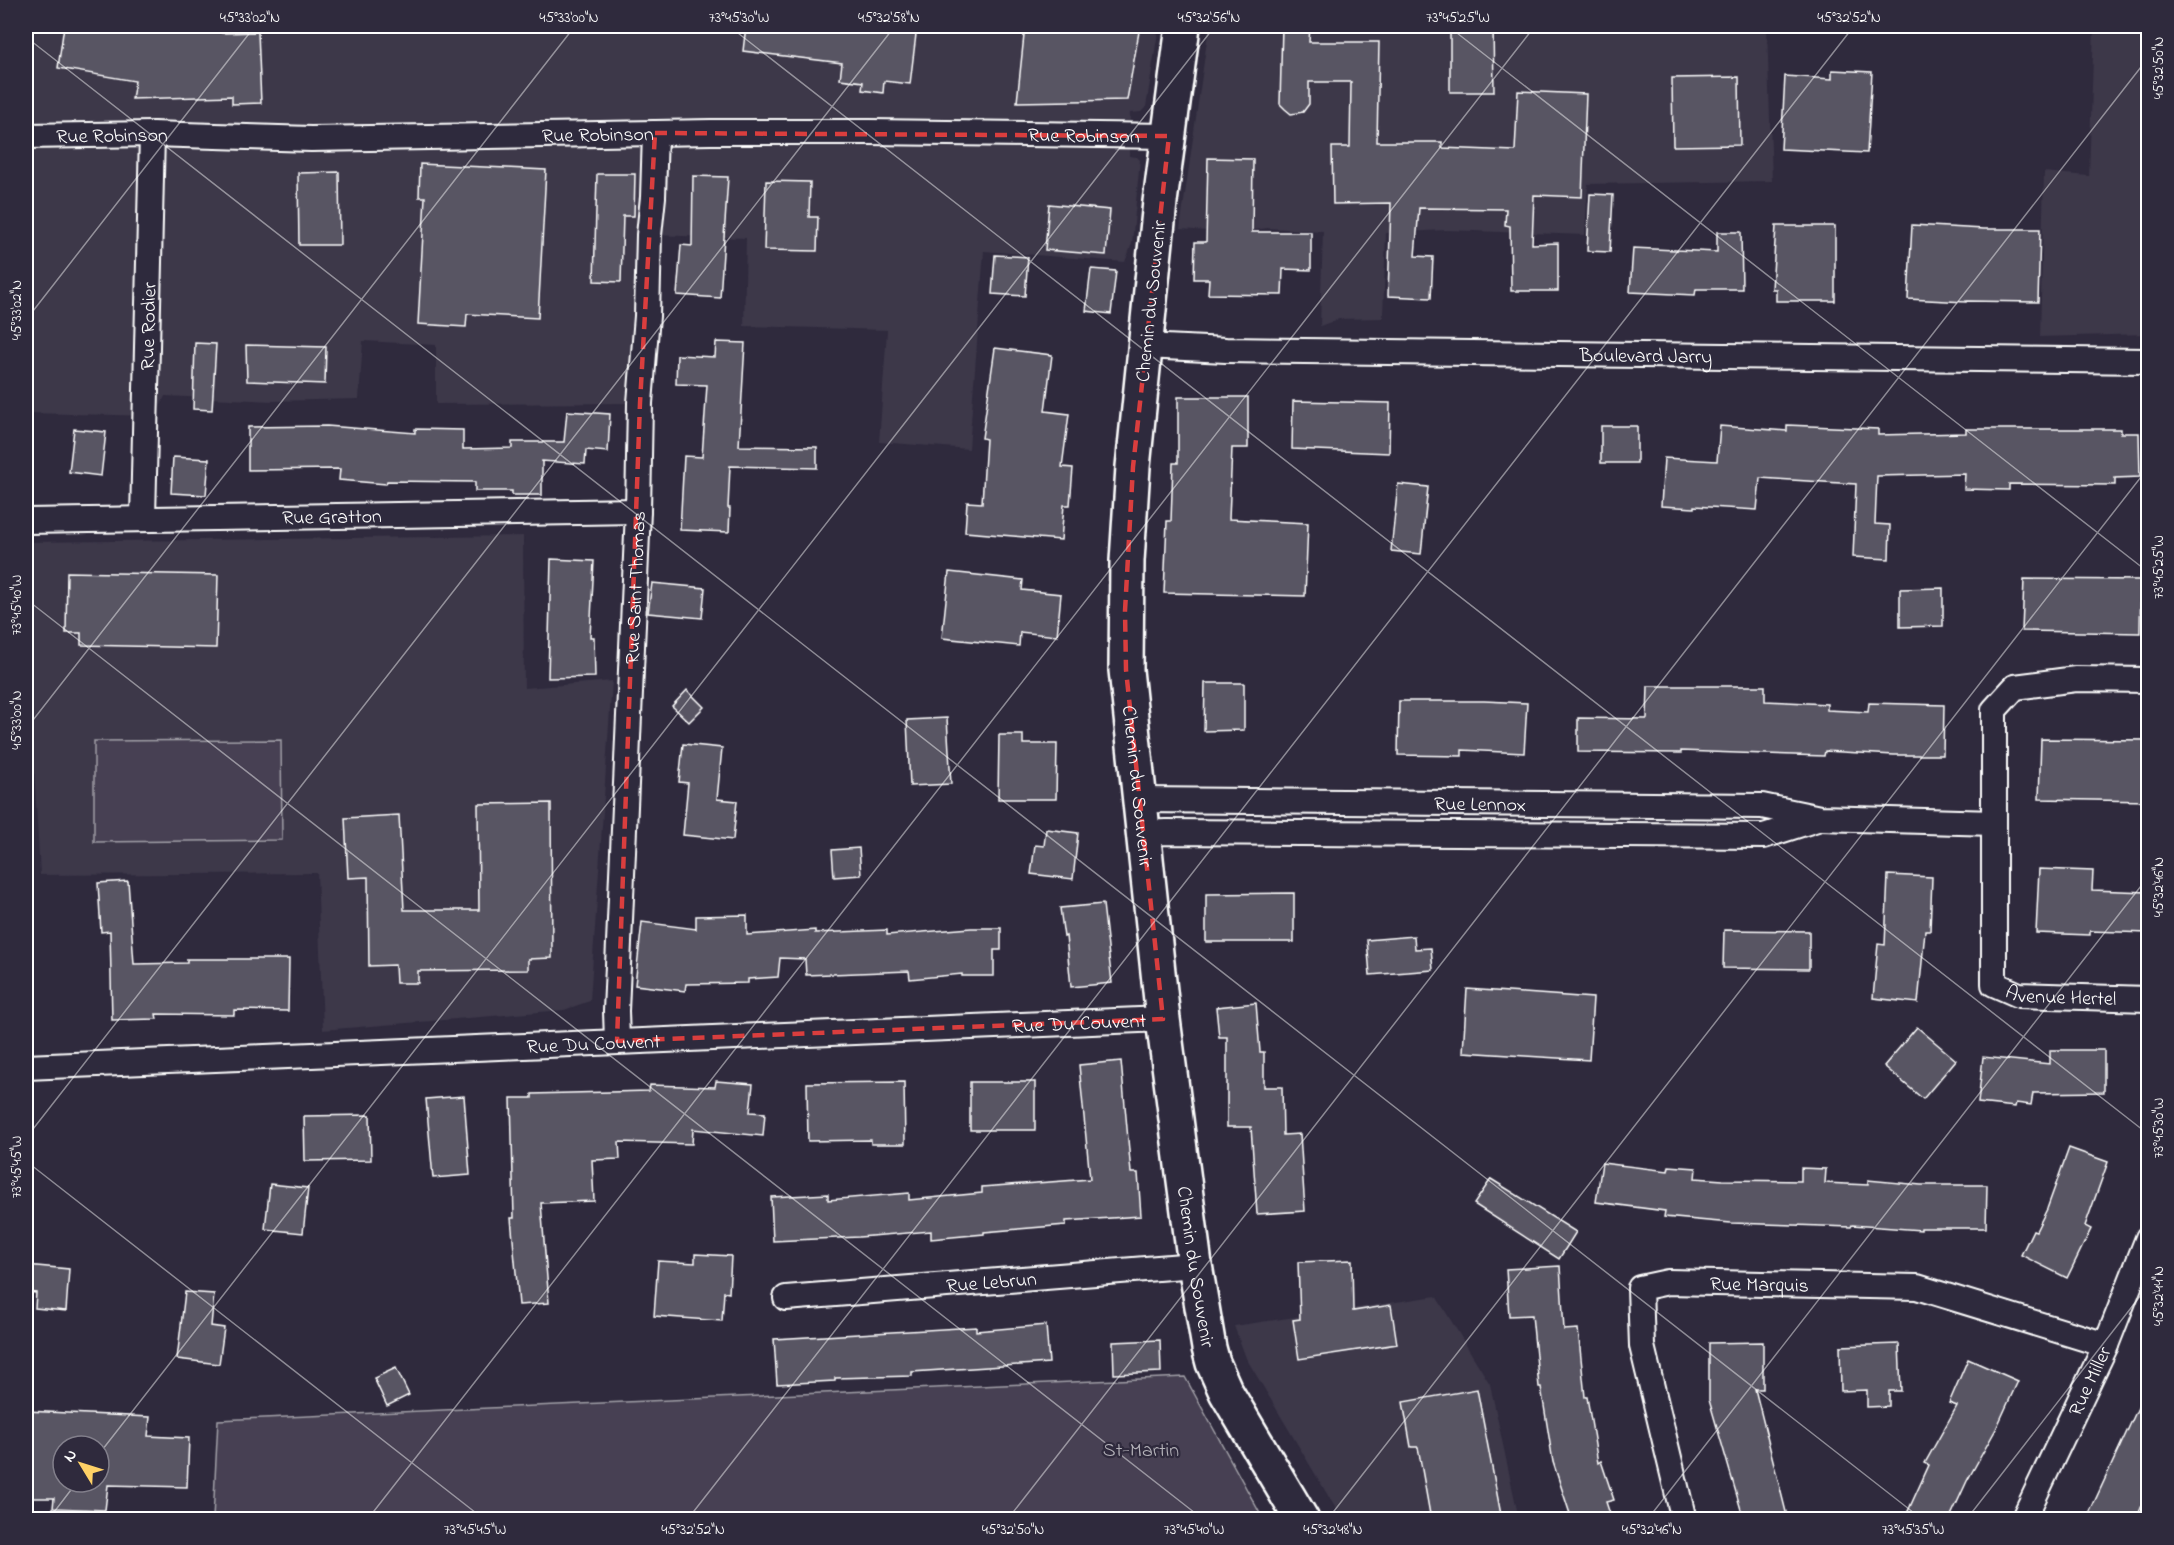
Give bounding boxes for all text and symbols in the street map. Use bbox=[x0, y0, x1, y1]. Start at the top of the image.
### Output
text: 45°33'02"N bbox=[220, 7, 280, 29]
text: 45°33'00"N bbox=[539, 7, 599, 29]
text: 73°45'30"W bbox=[709, 7, 769, 29]
text: 45°32'58"N bbox=[858, 7, 920, 29]
text: 45°32'56"N bbox=[1178, 7, 1240, 29]
text: 73°45'25"W bbox=[1426, 7, 1490, 29]
text: 45°32'52"N bbox=[1817, 7, 1881, 29]
text: 45°32'50"N bbox=[2148, 37, 2170, 99]
street label: Rue Robinson bbox=[542, 121, 654, 152]
street label: Rue Robinson bbox=[56, 122, 168, 153]
street label: Rue Robinson bbox=[1028, 122, 1140, 153]
street label: Chemin du Souvenir bbox=[1130, 218, 1175, 384]
text: 45°33'02"N bbox=[6, 280, 28, 340]
street label: Rue Rodier bbox=[134, 281, 166, 370]
street label: Boulevard Jarry bbox=[1578, 342, 1712, 373]
street label: Rue Gratton bbox=[282, 503, 382, 534]
street label: Rue Saint Thomas bbox=[619, 510, 655, 665]
text: 73°45'25"W bbox=[2148, 535, 2170, 599]
text: 73°45'40"W bbox=[6, 575, 28, 635]
text: 45°33'00"N bbox=[6, 690, 28, 750]
street label: Chemin du Souvenir bbox=[1113, 704, 1159, 870]
street label: Rue Lennox bbox=[1434, 791, 1526, 821]
text: 45°32'46"N bbox=[2148, 857, 2170, 917]
street label: Avenue Hertel bbox=[2000, 979, 2117, 1015]
street label: Rue Du Couvent bbox=[1012, 1008, 1147, 1042]
street label: Rue Du Couvent bbox=[526, 1028, 662, 1063]
text: 73°45'30"W bbox=[2148, 1098, 2170, 1158]
text: 73°45'45"W bbox=[6, 1136, 28, 1198]
street label: Chemin du Souvenir bbox=[1168, 1185, 1221, 1351]
street label: Rue Lebrun bbox=[945, 1266, 1038, 1302]
text: 45°32'44"N bbox=[2148, 1266, 2170, 1326]
street label: Rue Marquis bbox=[1709, 1271, 1809, 1302]
street label: Rue Miller bbox=[2062, 1342, 2121, 1422]
north arrow bbox=[51, 1434, 111, 1494]
park label: St-Martin bbox=[1103, 1437, 1179, 1466]
text: N bbox=[58, 1444, 84, 1468]
text: 73°45'45"W bbox=[444, 1519, 506, 1541]
text: 45°32'52"N bbox=[661, 1519, 725, 1541]
text: 45°32'50"N bbox=[982, 1519, 1044, 1541]
text: 73°45'40"W bbox=[1164, 1519, 1224, 1541]
text: 45°32'48"N bbox=[1303, 1519, 1363, 1541]
text: 45°32'46"N bbox=[1622, 1519, 1682, 1541]
text: 73°45'35"W bbox=[1882, 1519, 1944, 1541]

